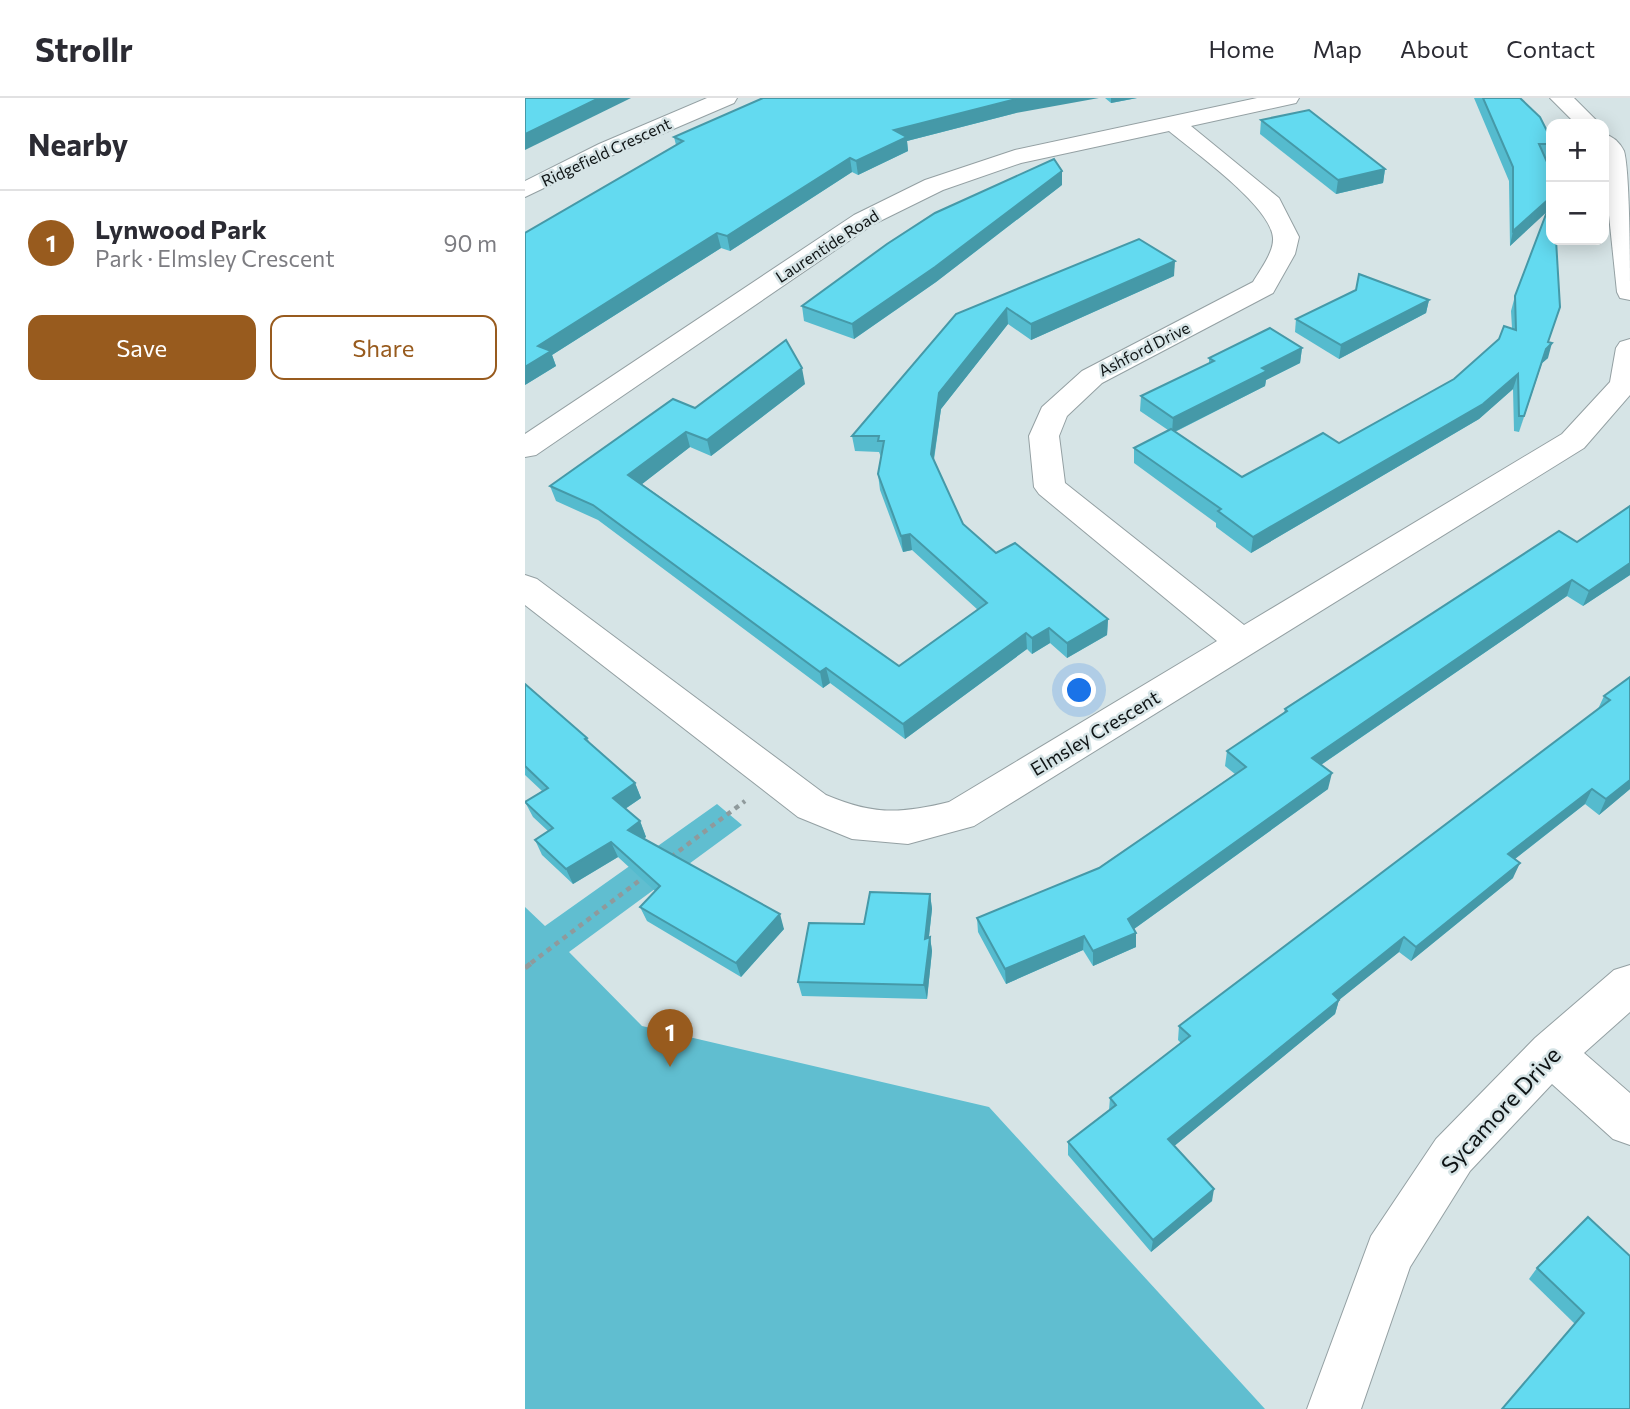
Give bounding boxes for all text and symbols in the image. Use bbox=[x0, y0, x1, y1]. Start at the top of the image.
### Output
text: Strollr bbox=[35, 28, 133, 69]
text: Home bbox=[1209, 34, 1275, 63]
text: Map bbox=[1313, 34, 1362, 63]
text: About bbox=[1400, 34, 1468, 63]
text: Contact bbox=[1506, 34, 1595, 63]
street label: Ridgefield Crescent bbox=[538, 113, 674, 190]
map controls bbox=[1546, 119, 1609, 245]
button: + bbox=[1546, 119, 1609, 182]
text: Nearby bbox=[28, 125, 128, 162]
button: − bbox=[1546, 182, 1609, 245]
street label: Laurentide Road bbox=[772, 205, 882, 286]
text: Lynwood Park bbox=[95, 213, 267, 244]
text: 1 bbox=[46, 229, 56, 257]
text: 90 m bbox=[444, 229, 497, 257]
text: Park · Elmsley Crescent bbox=[95, 244, 335, 272]
button: Save bbox=[28, 315, 256, 380]
button: Share bbox=[270, 315, 497, 380]
street label: Ashford Drive bbox=[1095, 317, 1193, 380]
your location bbox=[1062, 673, 1096, 707]
street label: Elmsley Crescent bbox=[1026, 685, 1164, 780]
pin: 1 bbox=[647, 1009, 693, 1067]
street label: Sycamore Drive bbox=[1435, 1040, 1566, 1178]

